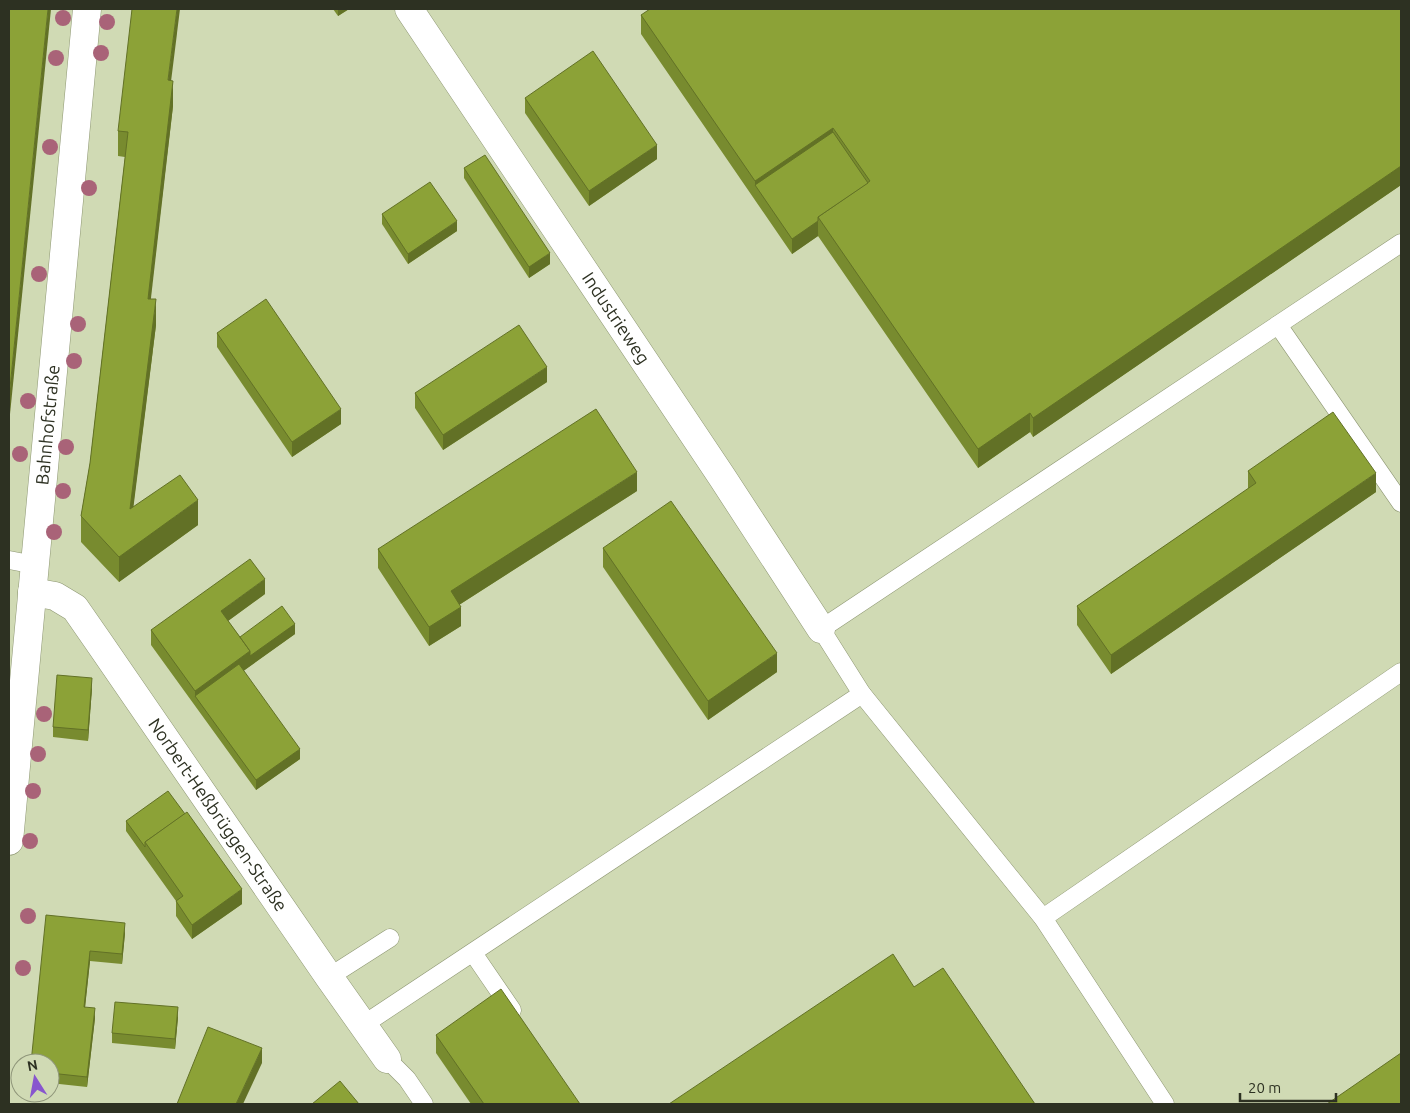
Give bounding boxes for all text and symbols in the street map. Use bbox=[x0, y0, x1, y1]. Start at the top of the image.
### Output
street label: Industrieweg bbox=[579, 268, 654, 367]
street label: Bahnhofstraße bbox=[31, 364, 63, 486]
street label: Norbert-Heßbrüggen-Straße bbox=[145, 714, 292, 915]
north arrow bbox=[10, 1053, 60, 1103]
text: N bbox=[26, 1056, 39, 1074]
scale bar bbox=[1240, 1070, 1336, 1102]
text: 20 m bbox=[1248, 1079, 1281, 1096]

